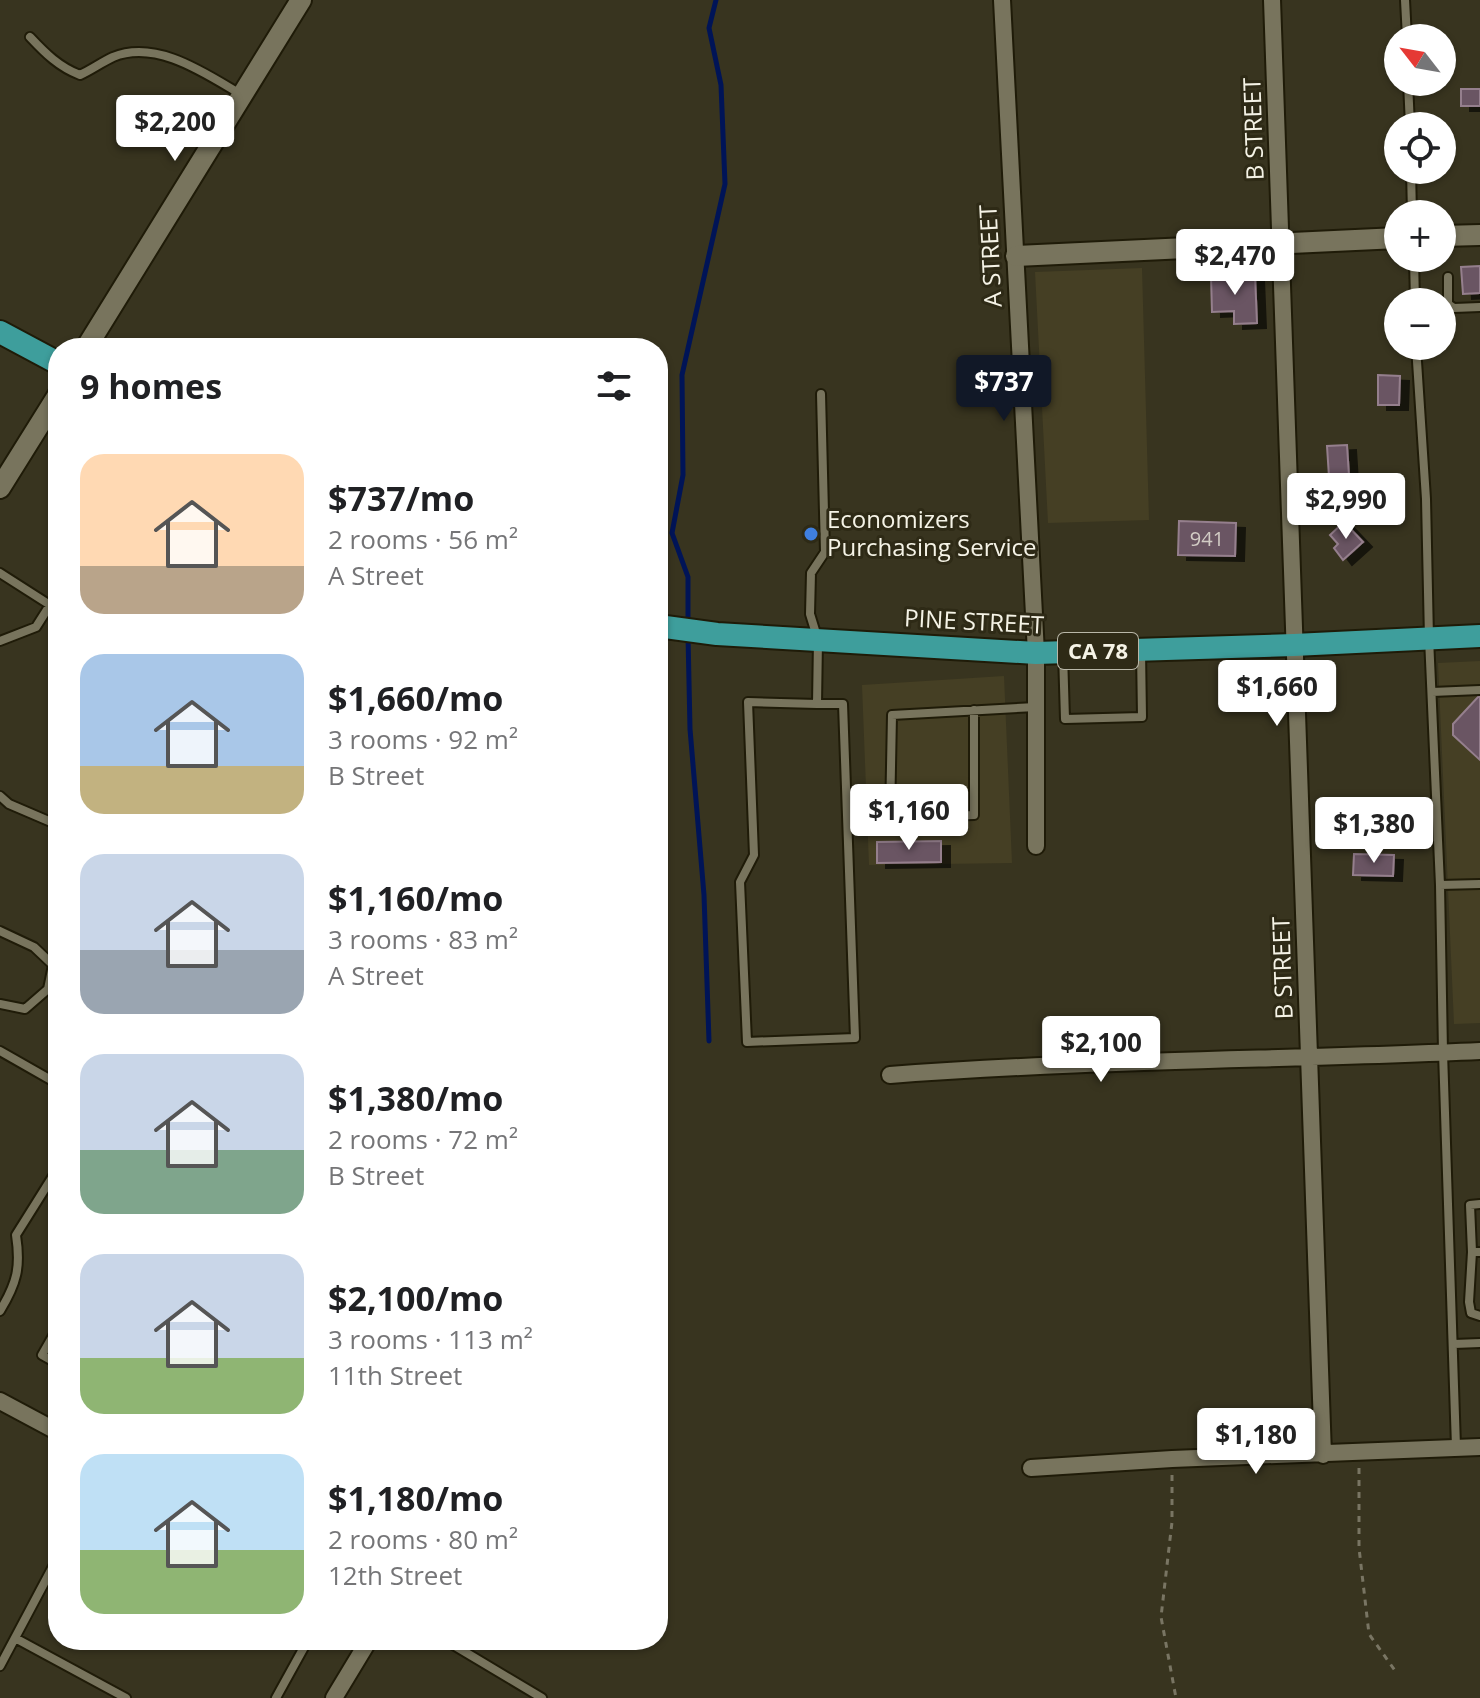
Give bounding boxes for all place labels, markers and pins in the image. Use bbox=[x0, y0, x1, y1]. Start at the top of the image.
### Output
pin: $2,200 bbox=[110, 95, 240, 163]
pin: $2,470 bbox=[1170, 229, 1300, 297]
pin: $737 bbox=[957, 355, 1051, 423]
pin: $2,990 bbox=[1281, 473, 1411, 541]
place label: Economizers Purchasing Service bbox=[827, 502, 1036, 563]
marker: Economizers Purchasing Service bbox=[802, 525, 820, 543]
pin: $1,660 bbox=[1212, 660, 1342, 728]
pin: $1,160 bbox=[844, 784, 974, 852]
pin: $1,380 bbox=[1309, 797, 1439, 865]
pin: $2,100 bbox=[1036, 1016, 1166, 1084]
pin: $1,180 bbox=[1191, 1408, 1321, 1476]

